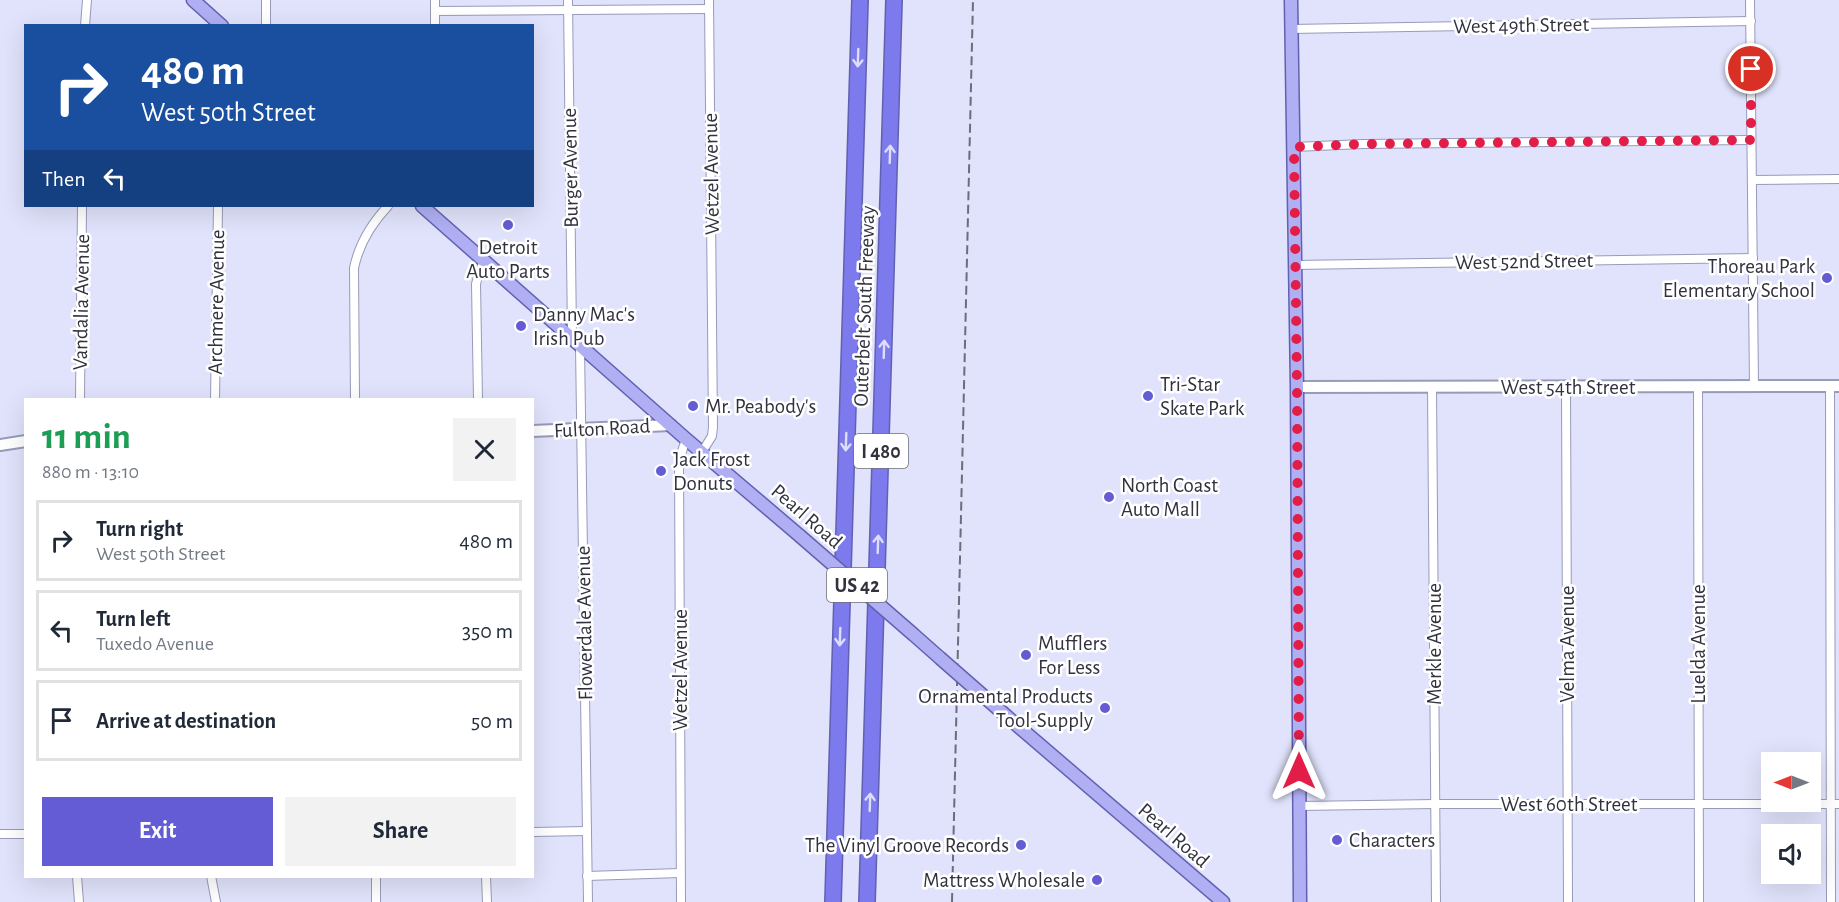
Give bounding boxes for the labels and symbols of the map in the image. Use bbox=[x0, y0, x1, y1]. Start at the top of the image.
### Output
street label: West 49th Street bbox=[1453, 14, 1589, 37]
pin bbox=[1725, 43, 1776, 94]
one-way arrow bbox=[852, 48, 864, 68]
street label: Burger Avenue bbox=[559, 108, 582, 228]
street label: Wetzel Avenue bbox=[700, 113, 723, 235]
one-way arrow bbox=[884, 144, 895, 164]
street label: Outerbelt South Freeway bbox=[850, 205, 879, 407]
marker: Detroit Auto Parts bbox=[501, 218, 515, 232]
street label: Archmere Avenue bbox=[205, 229, 228, 375]
street label: Vandalia Avenue bbox=[70, 234, 93, 370]
place label: Detroit Auto Parts bbox=[466, 237, 550, 282]
street label: West 52nd Street bbox=[1455, 250, 1594, 273]
place label: Thoreau Park Elementary School bbox=[1663, 256, 1815, 301]
marker: Thoreau Park Elementary School bbox=[1820, 271, 1834, 285]
place label: Danny Mac's Irish Pub bbox=[533, 304, 635, 349]
marker: Danny Mac's Irish Pub bbox=[514, 319, 528, 333]
one-way arrow bbox=[878, 339, 889, 359]
place label: Tri-Star Skate Park bbox=[1160, 374, 1245, 419]
street label: West 54th Street bbox=[1501, 377, 1636, 398]
marker: Tri-Star Skate Park bbox=[1141, 389, 1155, 403]
place label: Mr. Peabody's bbox=[705, 396, 816, 417]
marker: Mr. Peabody's bbox=[686, 399, 700, 413]
street label: Fulton Road bbox=[553, 415, 651, 442]
one-way arrow bbox=[841, 432, 852, 452]
road number: I 480 bbox=[854, 434, 908, 468]
place label: Jack Frost Donuts bbox=[673, 449, 750, 494]
marker: Jack Frost Donuts bbox=[654, 464, 668, 478]
place label: North Coast Auto Mall bbox=[1121, 475, 1218, 520]
street label: Pearl Road bbox=[767, 480, 846, 553]
marker: North Coast Auto Mall bbox=[1102, 490, 1116, 504]
one-way arrow bbox=[872, 534, 883, 554]
street label: Flowerdale Avenue bbox=[573, 545, 596, 701]
road number: US 42 bbox=[827, 568, 887, 602]
street label: Merkle Avenue bbox=[1424, 583, 1445, 705]
street label: Luelda Avenue bbox=[1688, 584, 1709, 704]
street label: Velma Avenue bbox=[1557, 586, 1578, 702]
street label: Wetzel Avenue bbox=[670, 609, 691, 731]
one-way arrow bbox=[835, 627, 846, 647]
place label: Mufflers For Less bbox=[1038, 633, 1107, 678]
marker: Mufflers For Less bbox=[1019, 648, 1033, 662]
place label: Ornamental Products Tool-Supply bbox=[918, 686, 1093, 731]
marker: Ornamental Products Tool-Supply bbox=[1098, 701, 1112, 715]
position arrow bbox=[1267, 739, 1331, 803]
north arrow bbox=[1761, 752, 1821, 812]
one-way arrow bbox=[864, 792, 876, 812]
street label: West 60th Street bbox=[1501, 794, 1638, 815]
street label: Pearl Road bbox=[1134, 799, 1213, 872]
place label: Characters bbox=[1349, 830, 1435, 851]
marker: Characters bbox=[1330, 833, 1344, 847]
place label: The Vinyl Groove Records bbox=[805, 835, 1009, 856]
marker: The Vinyl Groove Records bbox=[1014, 838, 1028, 852]
place label: Mattress Wholesale bbox=[923, 870, 1085, 891]
marker: Mattress Wholesale bbox=[1090, 873, 1104, 887]

